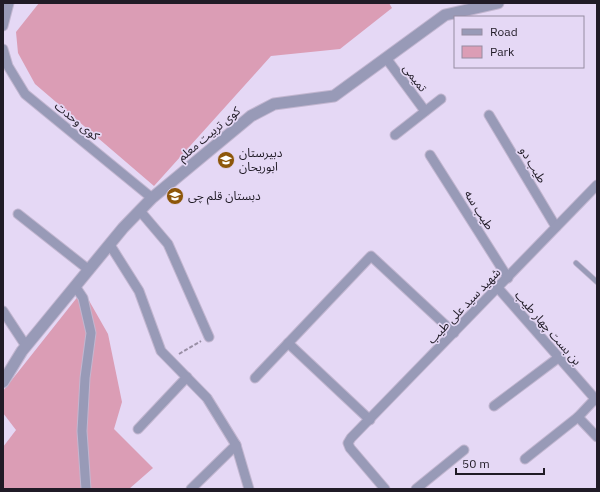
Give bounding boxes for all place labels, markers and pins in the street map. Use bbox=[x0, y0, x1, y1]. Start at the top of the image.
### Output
place label: دبیرستان ابوریحان bbox=[239, 145, 283, 174]
school or university icon: دبیرستان ابوریحان bbox=[216, 150, 236, 170]
school or university icon: دبستان قلم چی bbox=[165, 186, 185, 206]
place label: دبستان قلم چی bbox=[188, 188, 261, 205]

